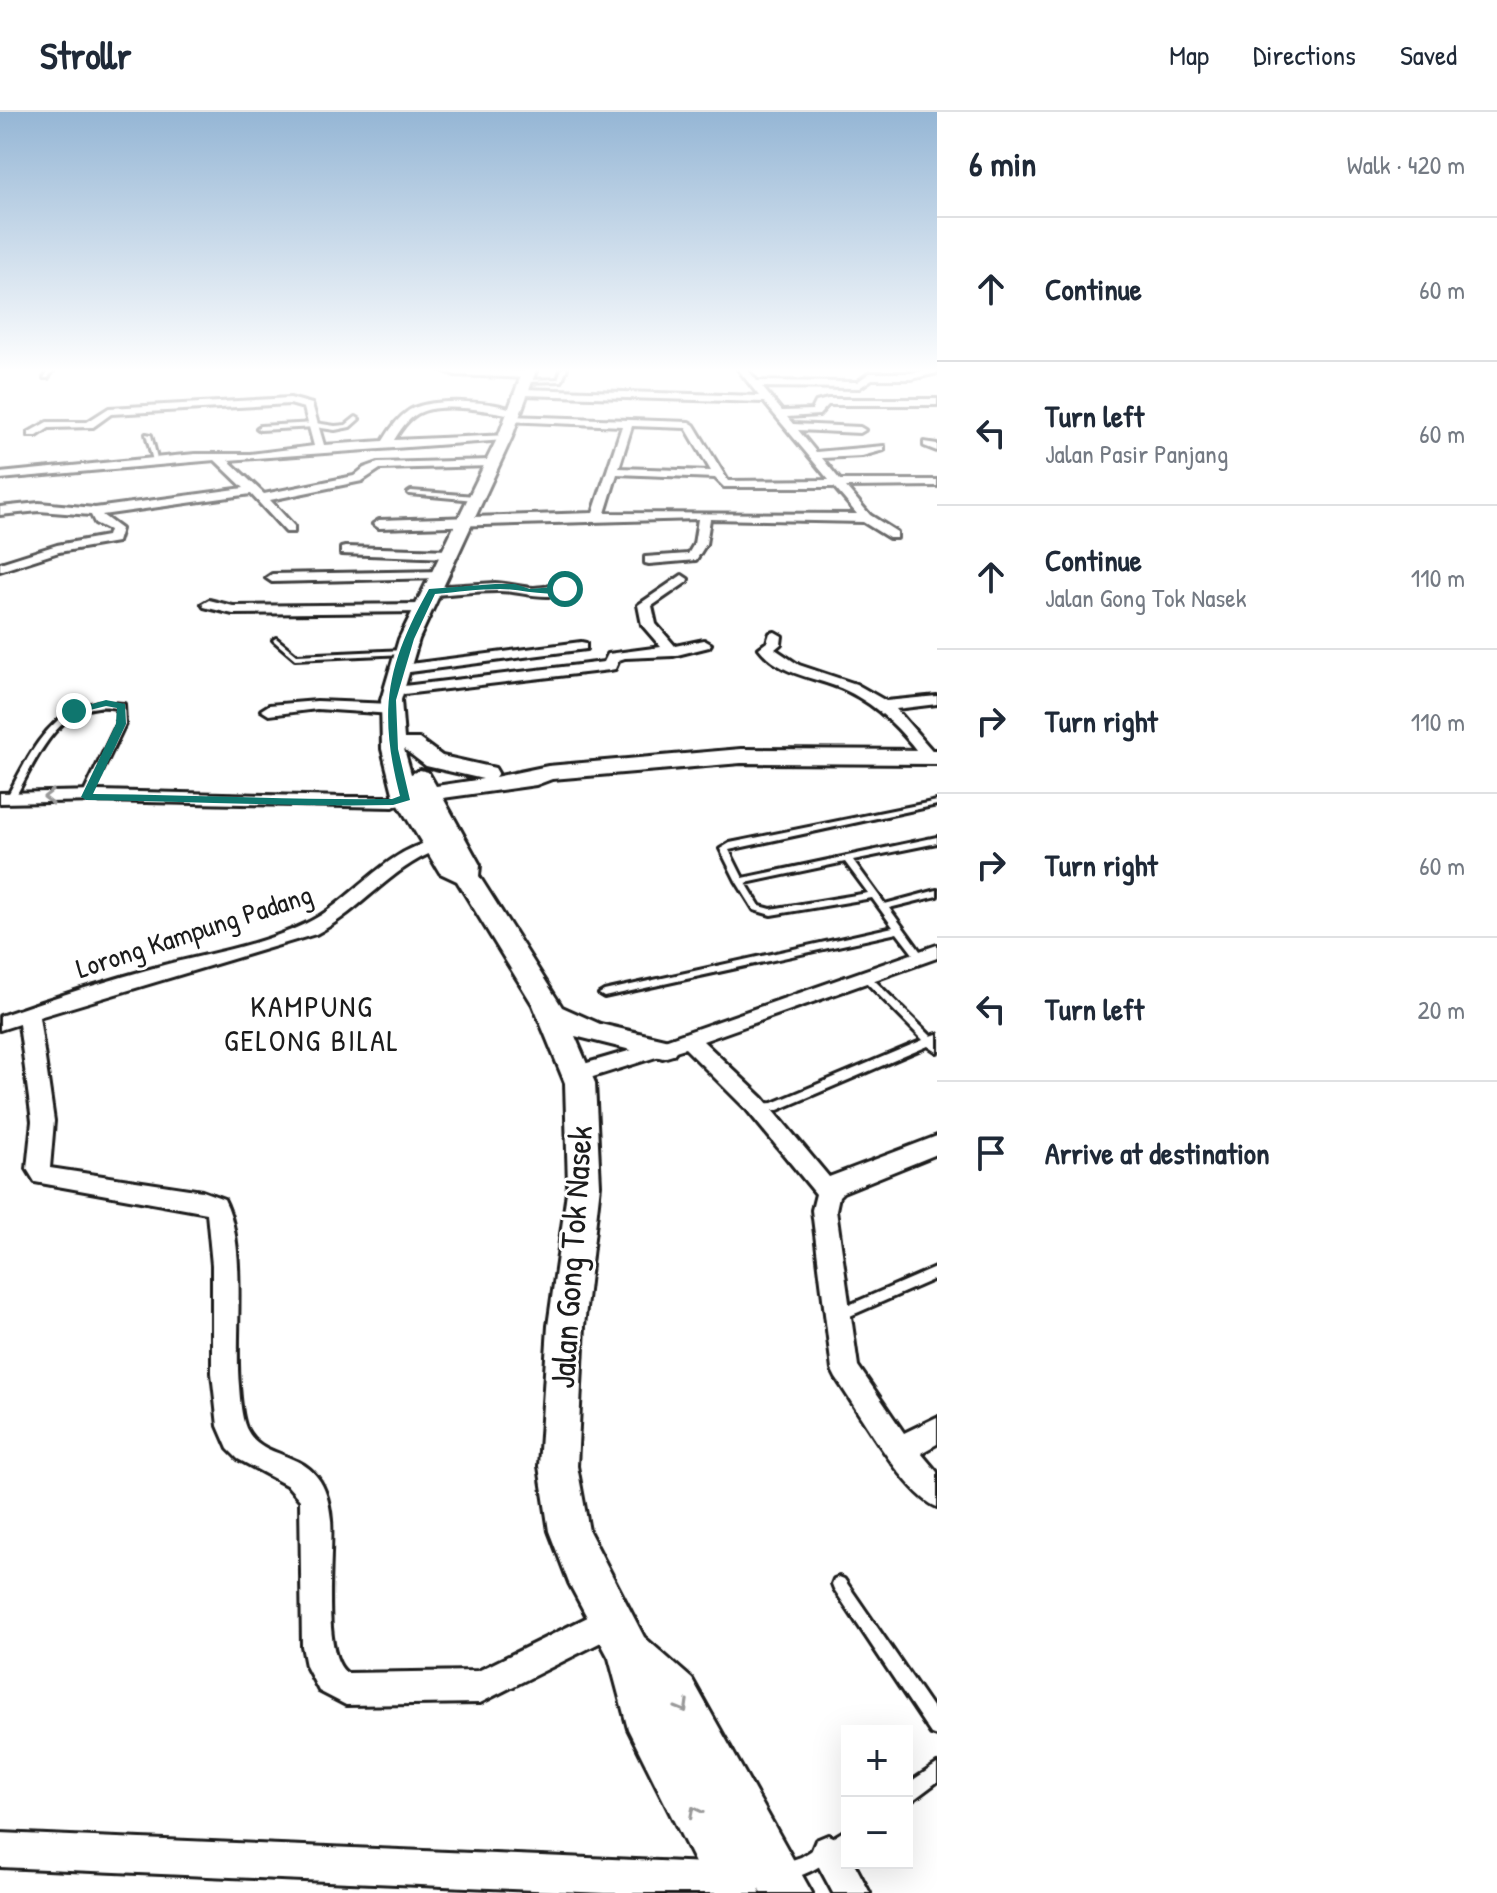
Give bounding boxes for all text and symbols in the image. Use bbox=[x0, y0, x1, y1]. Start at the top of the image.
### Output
text: Strollr bbox=[40, 29, 131, 81]
text: Map bbox=[1169, 36, 1209, 74]
text: Directions bbox=[1253, 36, 1356, 74]
text: Saved bbox=[1400, 36, 1457, 74]
text: 6 min bbox=[969, 141, 1037, 187]
text: Walk · 420 m bbox=[1347, 147, 1465, 182]
icon: ahead bbox=[969, 267, 1013, 311]
text: Continue bbox=[1045, 269, 1142, 309]
text: 60 m bbox=[1419, 272, 1465, 307]
text: Turn left bbox=[1045, 396, 1144, 436]
icon: left bbox=[969, 411, 1013, 455]
text: 60 m bbox=[1419, 416, 1465, 451]
text: Jalan Pasir Panjang bbox=[1045, 436, 1228, 471]
text: Continue bbox=[1045, 540, 1142, 580]
icon: ahead bbox=[969, 555, 1013, 599]
text: 110 m bbox=[1411, 560, 1465, 595]
route start bbox=[547, 571, 583, 607]
text: Jalan Gong Tok Nasek bbox=[1045, 580, 1247, 615]
route end bbox=[56, 693, 92, 729]
icon: right bbox=[969, 699, 1013, 743]
text: Turn right bbox=[1045, 701, 1158, 741]
text: 110 m bbox=[1411, 704, 1465, 739]
one-way arrow bbox=[42, 788, 55, 806]
icon: right bbox=[969, 843, 1013, 887]
text: Turn right bbox=[1045, 845, 1158, 885]
text: 60 m bbox=[1419, 848, 1465, 883]
street label: Lorong Kampung Padang bbox=[71, 875, 317, 987]
district label: KAMPUNG GELONG BILAL bbox=[224, 986, 400, 1060]
icon: left bbox=[969, 987, 1013, 1031]
text: Turn left bbox=[1045, 989, 1144, 1029]
text: 20 m bbox=[1418, 992, 1465, 1027]
street label: Jalan Gong Tok Nasek bbox=[539, 1124, 603, 1390]
icon: arrive bbox=[969, 1131, 1013, 1175]
text: Arrive at destination bbox=[1045, 1133, 1270, 1173]
one-way arrow bbox=[673, 1699, 689, 1713]
map controls bbox=[841, 1725, 913, 1869]
button: + bbox=[841, 1725, 913, 1797]
button: − bbox=[841, 1797, 913, 1869]
one-way arrow bbox=[689, 1806, 704, 1821]

